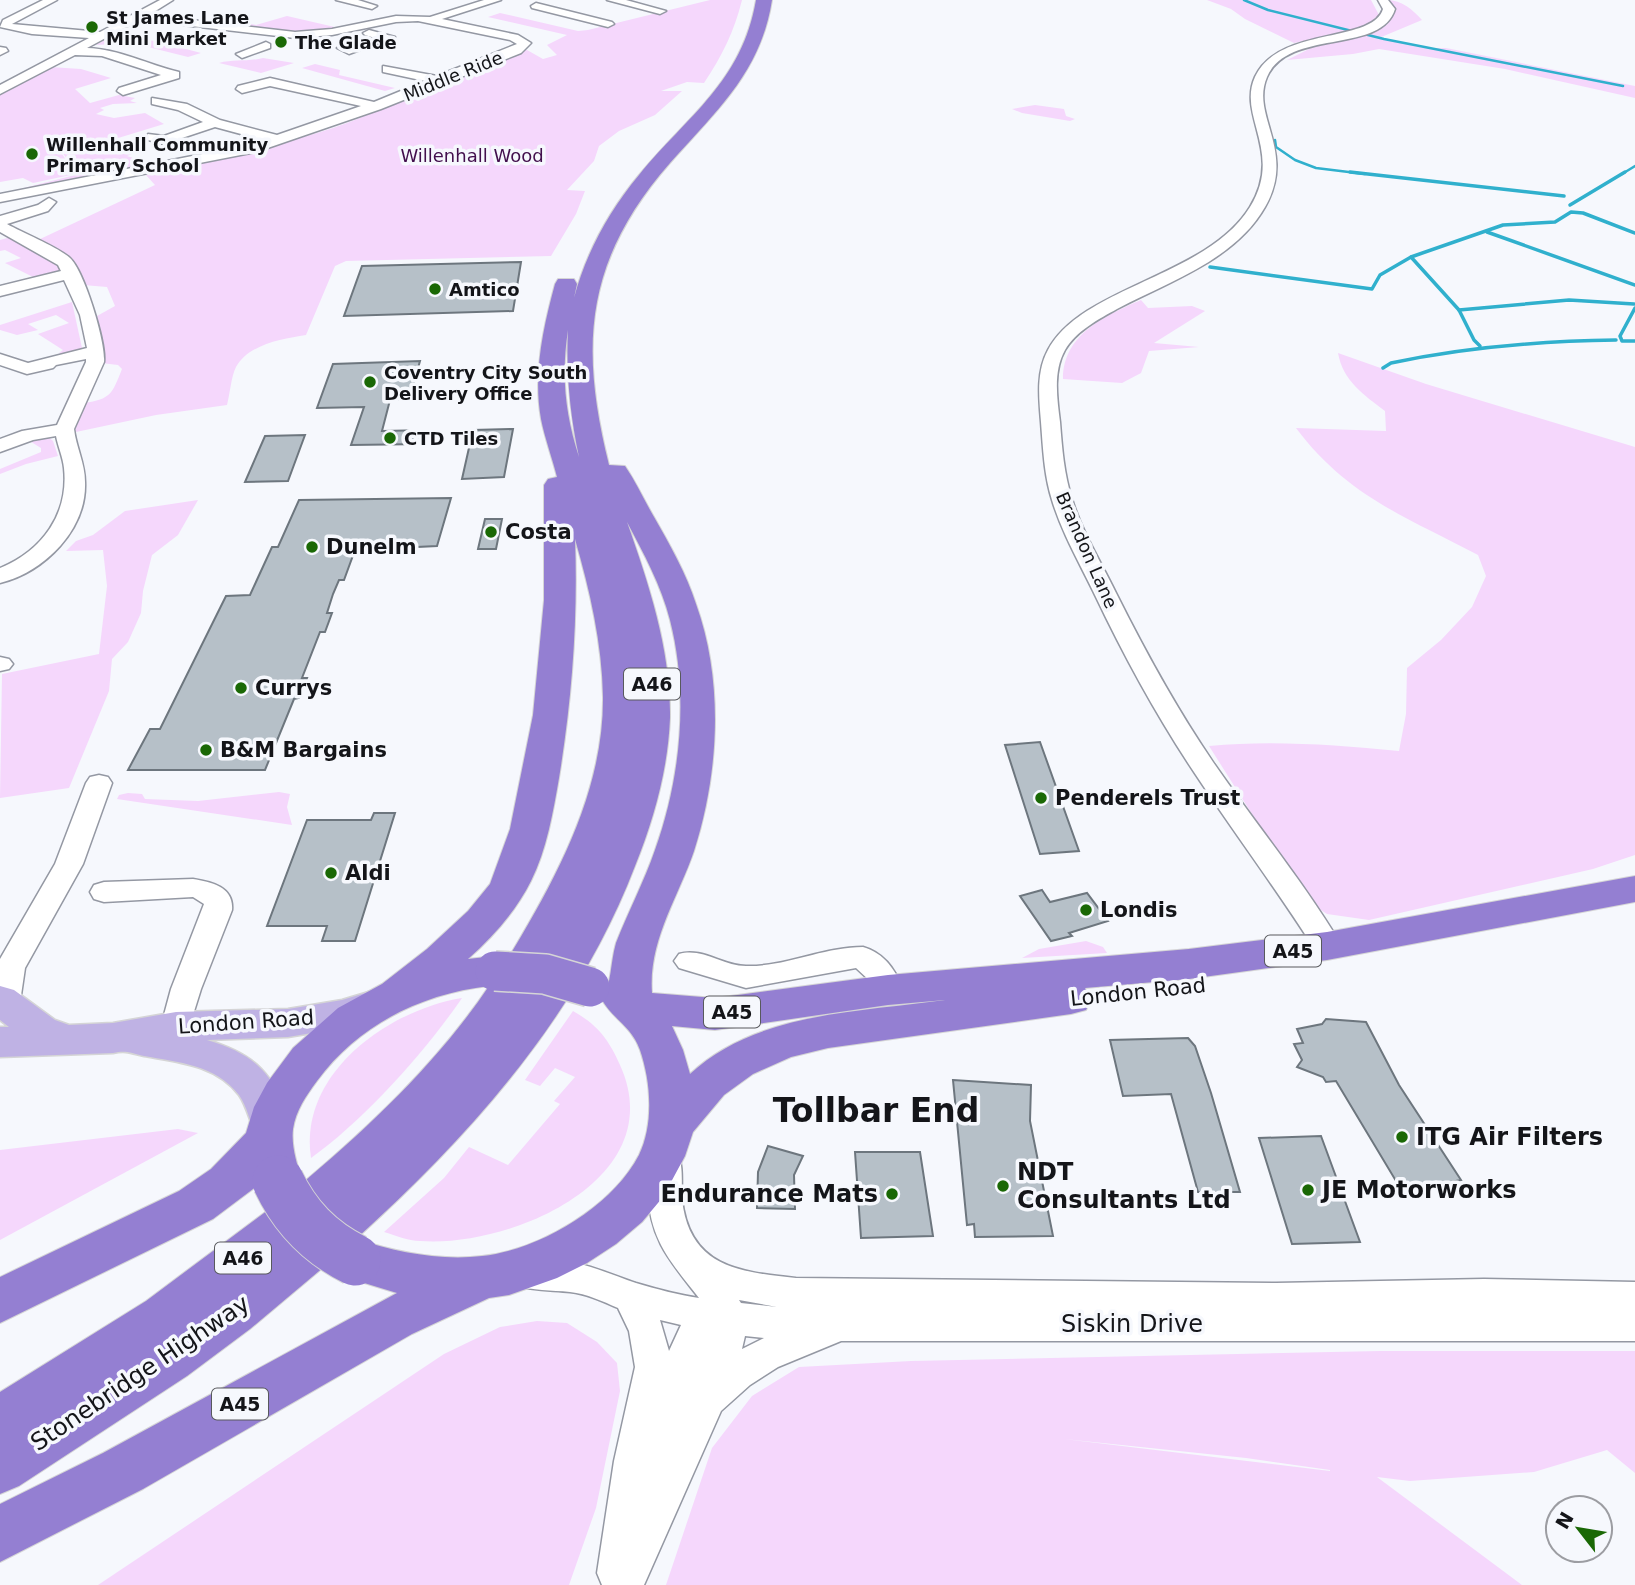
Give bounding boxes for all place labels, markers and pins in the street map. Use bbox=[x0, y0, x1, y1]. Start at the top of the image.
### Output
place label: St James Lane Mini Market bbox=[106, 7, 249, 49]
marker: St James Lane Mini Market bbox=[84, 19, 100, 35]
place label: The Glade bbox=[295, 32, 397, 53]
marker: The Glade bbox=[273, 34, 289, 50]
place label: Willenhall Community Primary School bbox=[46, 134, 268, 176]
marker: Willenhall Community Primary School bbox=[24, 146, 40, 162]
place label: Amtico bbox=[449, 279, 520, 300]
marker: Amtico bbox=[427, 281, 443, 297]
place label: Coventry City South Delivery Office bbox=[384, 362, 587, 404]
marker: Coventry City South Delivery Office bbox=[362, 374, 378, 390]
place label: CTD Tiles bbox=[404, 428, 498, 449]
marker: CTD Tiles bbox=[382, 430, 398, 446]
place label: Costa bbox=[505, 520, 572, 544]
marker: Costa bbox=[483, 524, 499, 540]
place label: Dunelm bbox=[326, 535, 417, 559]
marker: Dunelm bbox=[304, 539, 320, 555]
place label: Currys bbox=[255, 676, 332, 700]
marker: Currys bbox=[233, 680, 249, 696]
place label: B&M Bargains bbox=[220, 738, 387, 762]
marker: B&M Bargains bbox=[198, 742, 214, 758]
place label: Penderels Trust bbox=[1055, 786, 1240, 810]
marker: Penderels Trust bbox=[1033, 790, 1049, 806]
place label: Aldi bbox=[345, 861, 391, 885]
marker: Aldi bbox=[323, 865, 339, 881]
place label: Londis bbox=[1100, 898, 1178, 922]
marker: Londis bbox=[1078, 902, 1094, 918]
place label: ITG Air Filters bbox=[1416, 1123, 1603, 1151]
marker: ITG Air Filters bbox=[1394, 1129, 1410, 1145]
place label: NDT Consultants Ltd bbox=[1017, 1158, 1231, 1214]
place label: JE Motorworks bbox=[1320, 1176, 1517, 1204]
marker: NDT Consultants Ltd bbox=[995, 1178, 1011, 1194]
place label: Endurance Mats bbox=[660, 1180, 878, 1208]
marker: JE Motorworks bbox=[1300, 1182, 1316, 1198]
marker: Endurance Mats bbox=[884, 1186, 900, 1202]

